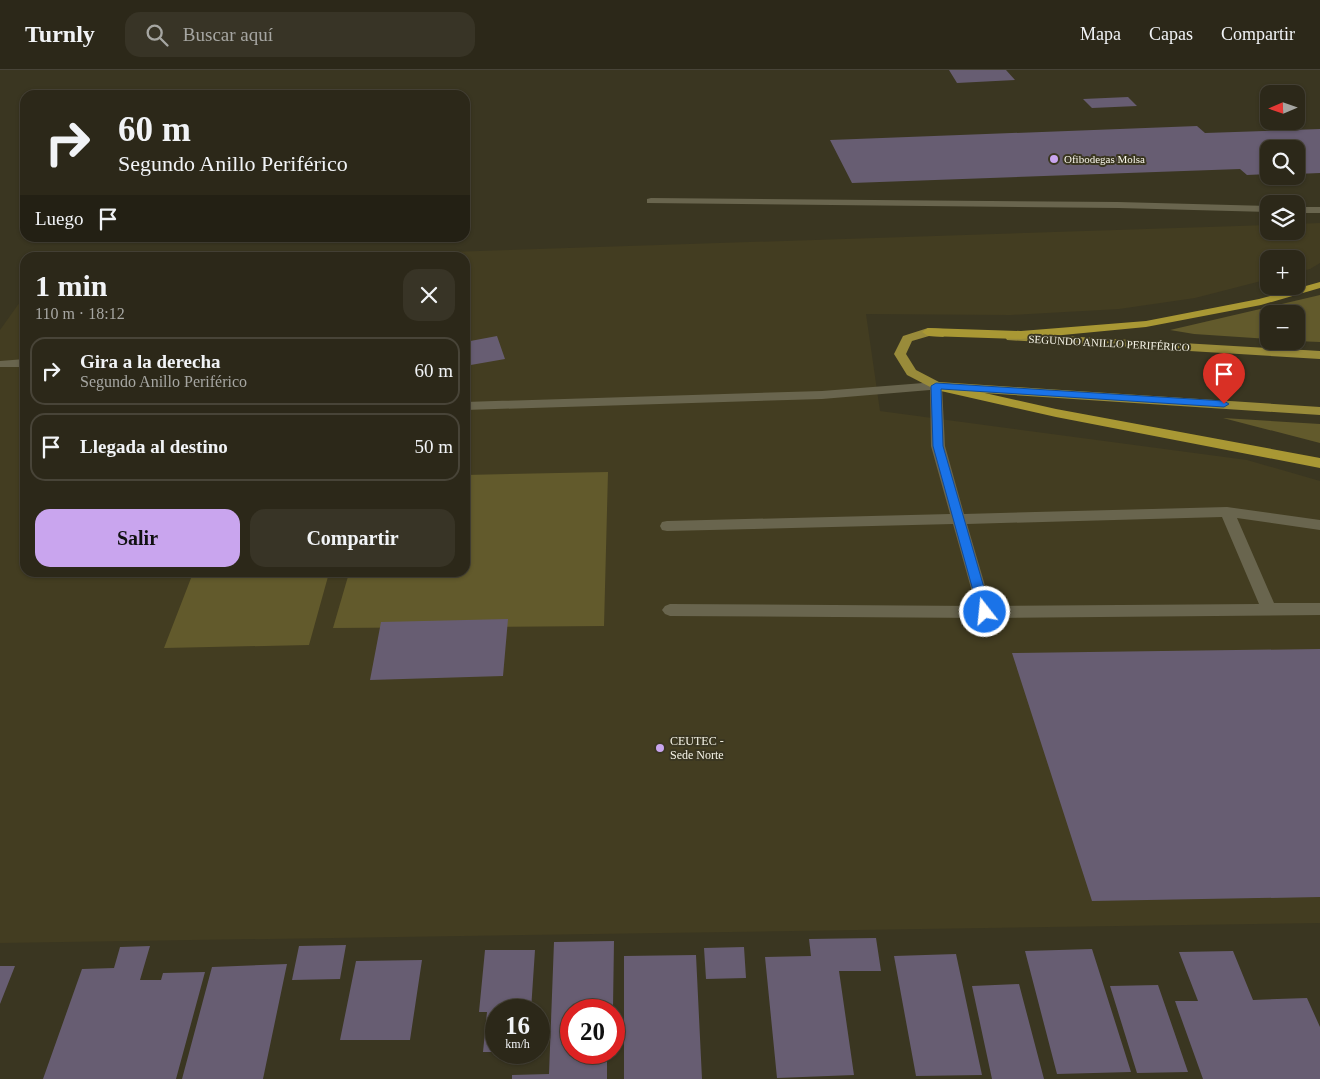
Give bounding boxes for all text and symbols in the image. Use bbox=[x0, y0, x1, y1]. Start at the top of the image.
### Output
search box bbox=[125, 12, 475, 57]
text: Turnly bbox=[25, 21, 95, 47]
icon: search bbox=[143, 21, 171, 49]
text: Buscar aquí bbox=[183, 24, 273, 45]
text: Mapa bbox=[1080, 24, 1121, 44]
text: Capas bbox=[1149, 24, 1193, 44]
text: Compartir bbox=[1221, 24, 1295, 44]
north arrow bbox=[1260, 85, 1305, 130]
map controls bbox=[1260, 85, 1305, 350]
icon: right bbox=[35, 110, 100, 175]
text: 60 m bbox=[118, 110, 191, 149]
button: search bbox=[1260, 140, 1305, 185]
text: Segundo Anillo Periférico bbox=[118, 151, 348, 176]
marker: Ofibodegas Molsa bbox=[1048, 153, 1060, 165]
place label: Ofibodegas Molsa bbox=[1064, 153, 1145, 165]
button: layers bbox=[1260, 195, 1305, 240]
icon: arrive bbox=[94, 205, 122, 233]
text: Luego bbox=[35, 208, 84, 229]
button: + bbox=[1260, 250, 1305, 295]
text: 1 min bbox=[35, 269, 108, 302]
button: close bbox=[403, 269, 455, 321]
text: 110 m · 18:12 bbox=[35, 305, 125, 322]
button: − bbox=[1260, 305, 1305, 350]
street label: SEGUNDO ANILLO PERIFÉRICO bbox=[1028, 333, 1190, 353]
text: Gira a la derecha bbox=[80, 351, 221, 372]
pin bbox=[1203, 353, 1245, 404]
icon: right bbox=[37, 357, 65, 385]
text: 60 m bbox=[414, 360, 453, 381]
icon: arrive bbox=[1210, 360, 1238, 388]
text: Segundo Anillo Periférico bbox=[80, 373, 247, 390]
icon: arrive bbox=[37, 433, 65, 461]
text: Llegada al destino bbox=[80, 436, 228, 457]
text: 50 m bbox=[414, 436, 453, 457]
button: Salir bbox=[35, 509, 240, 567]
button: Compartir bbox=[250, 509, 455, 567]
position arrow bbox=[958, 585, 1010, 637]
place label: CEUTEC - Sede Norte bbox=[670, 734, 724, 762]
marker: CEUTEC - Sede Norte bbox=[654, 742, 666, 754]
speed limit sign: 20 bbox=[560, 999, 625, 1064]
text: 16 bbox=[505, 1012, 530, 1039]
text: km/h bbox=[505, 1037, 530, 1051]

